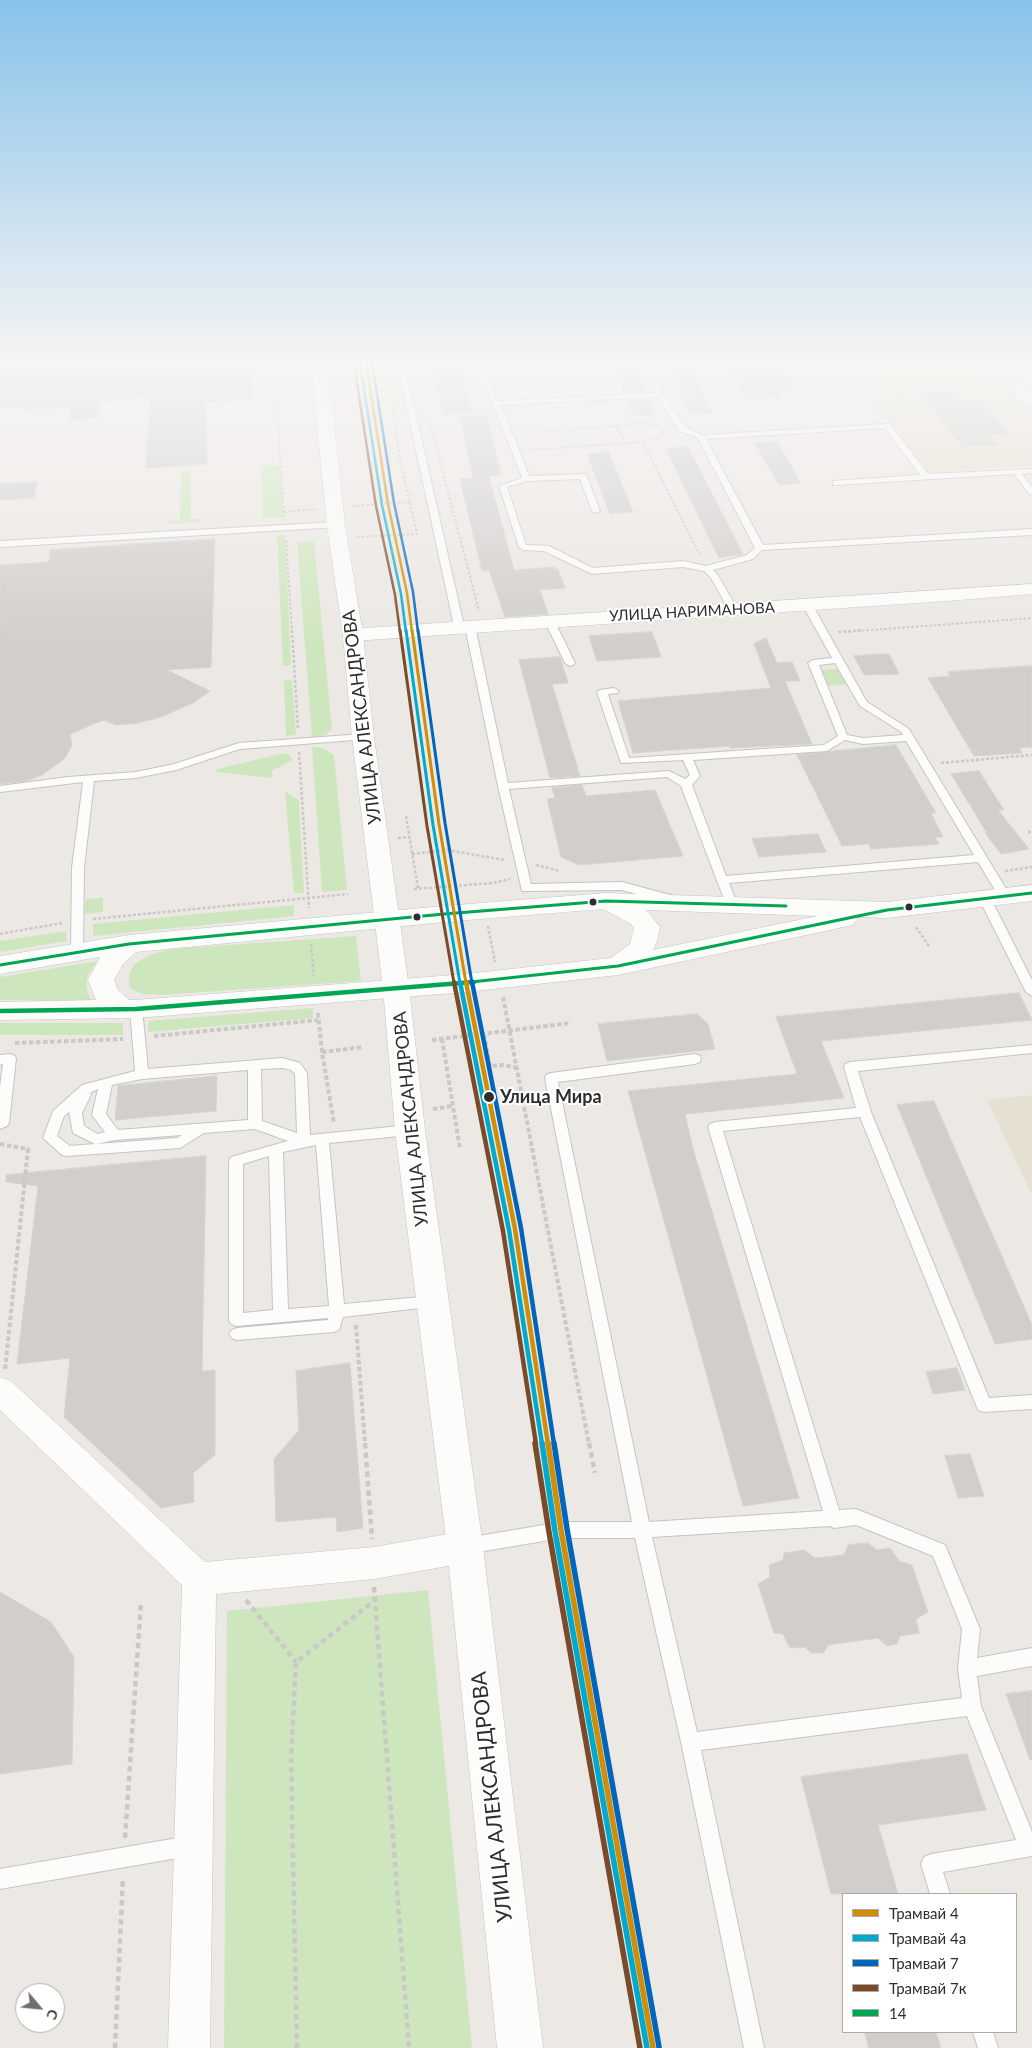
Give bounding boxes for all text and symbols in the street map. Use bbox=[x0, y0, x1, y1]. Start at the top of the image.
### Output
street label: УЛИЦА НАРИМАНОВА bbox=[609, 599, 775, 625]
street label: УЛИЦА АЛЕКСАНДРОВА bbox=[338, 608, 386, 826]
unlabelled marker bbox=[588, 897, 598, 907]
unlabelled marker bbox=[904, 902, 914, 912]
unlabelled marker bbox=[412, 912, 422, 922]
street label: УЛИЦА АЛЕКСАНДРОВА bbox=[389, 1010, 433, 1228]
place label: Улица Мира bbox=[500, 1086, 602, 1108]
marker: Улица Мира bbox=[482, 1090, 496, 1104]
street label: УЛИЦА АЛЕКСАНДРОВА bbox=[466, 1670, 518, 1924]
legend bbox=[842, 1893, 1017, 2033]
text: Трамвай 4 bbox=[889, 1904, 959, 1922]
text: Трамвай 4а bbox=[889, 1929, 966, 1947]
text: Трамвай 7 bbox=[889, 1954, 959, 1972]
text: Трамвай 7к bbox=[889, 1979, 966, 1997]
north arrow bbox=[15, 1983, 65, 2033]
text: 14 bbox=[889, 2004, 906, 2022]
text: С bbox=[43, 2007, 62, 2023]

